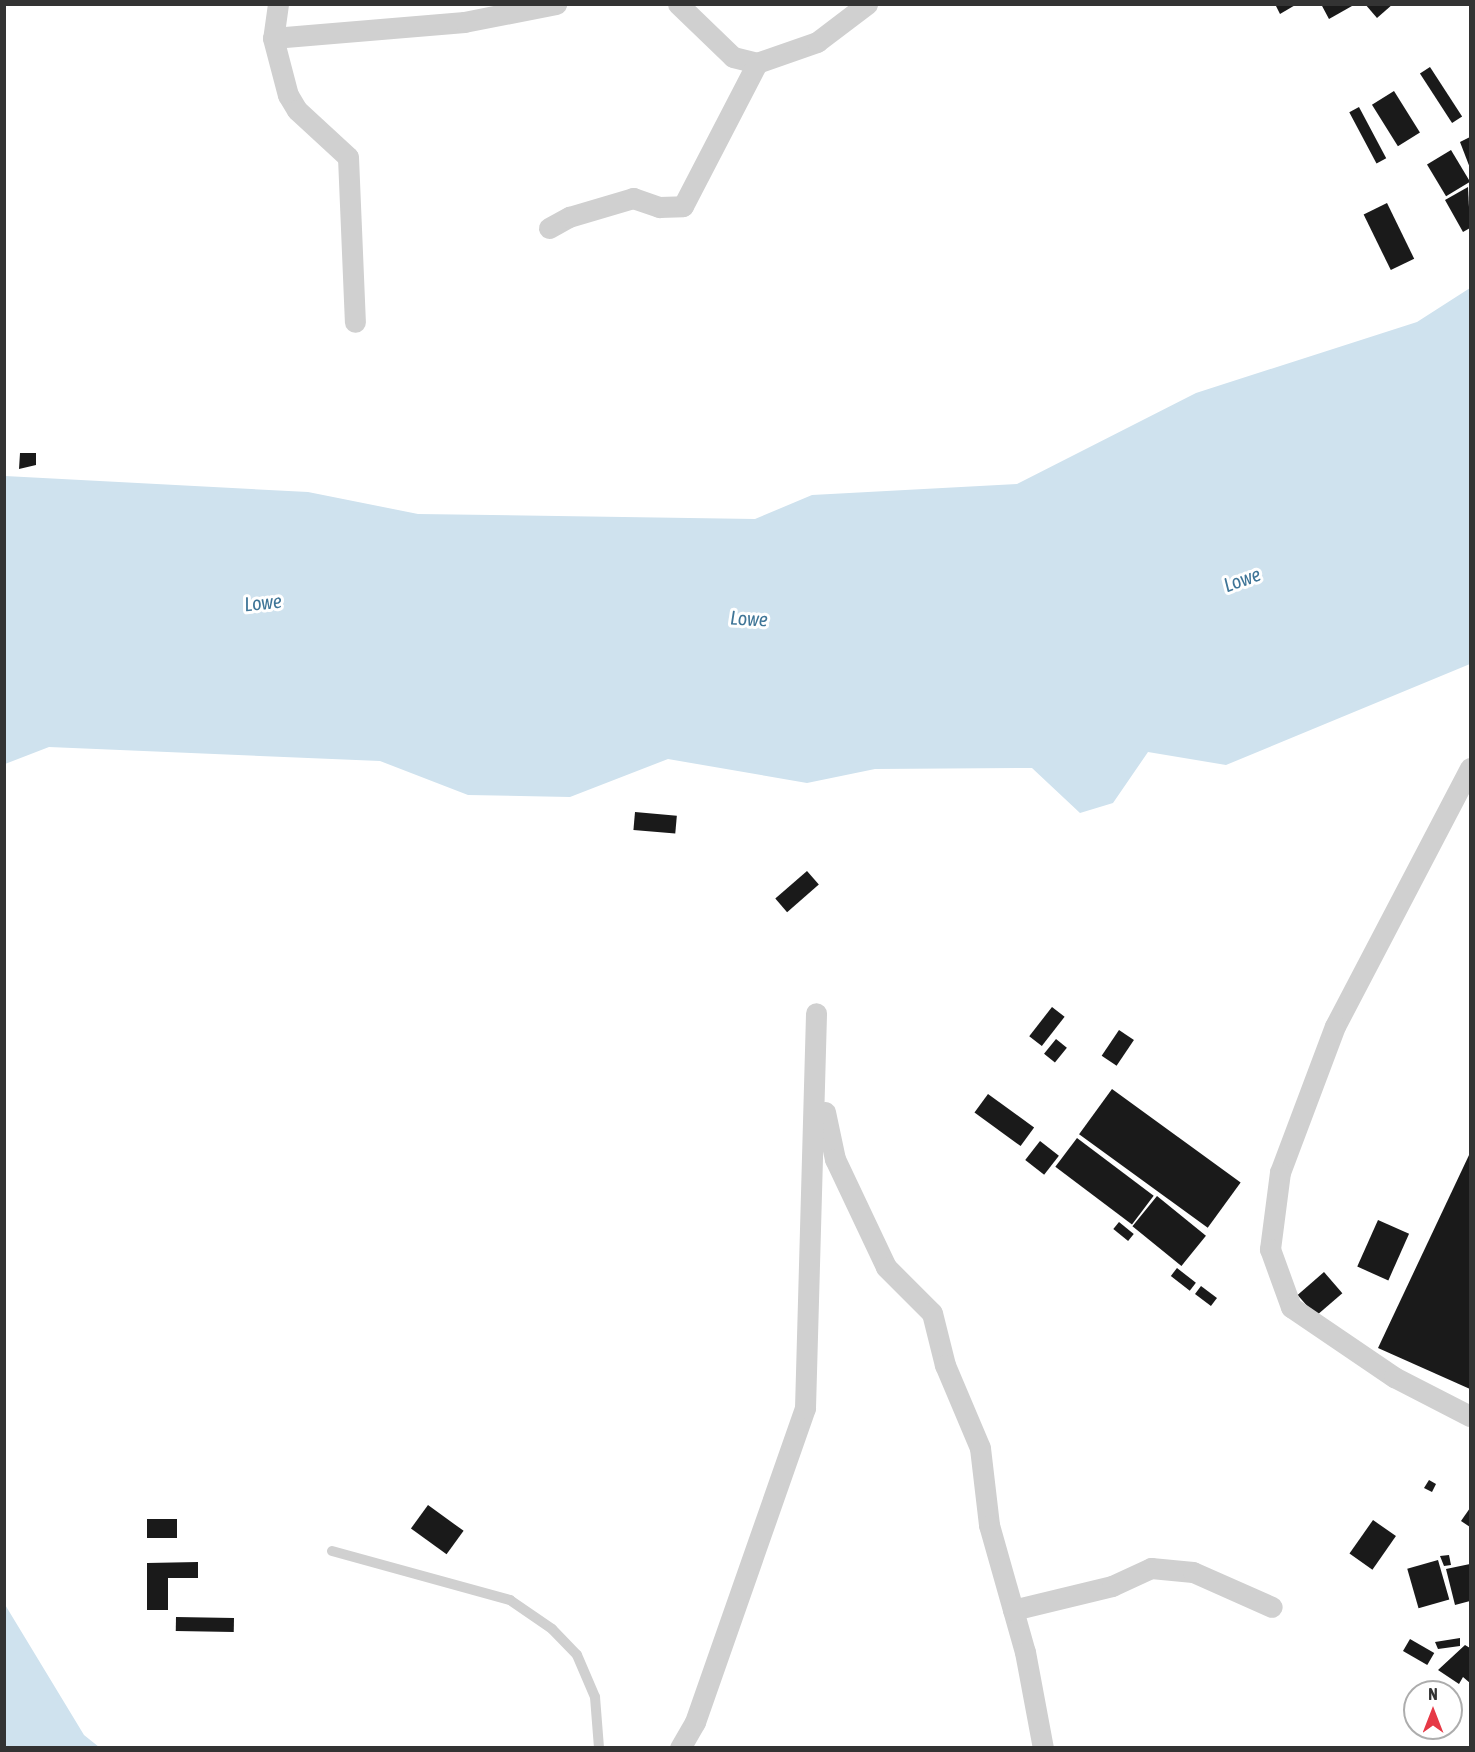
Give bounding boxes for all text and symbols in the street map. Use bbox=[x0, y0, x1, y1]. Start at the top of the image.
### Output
water label: Lowe bbox=[1220, 561, 1264, 597]
water label: Lowe bbox=[243, 588, 283, 616]
water label: Lowe bbox=[730, 605, 768, 631]
north arrow bbox=[1403, 1680, 1463, 1740]
text: N bbox=[1428, 1685, 1438, 1703]

